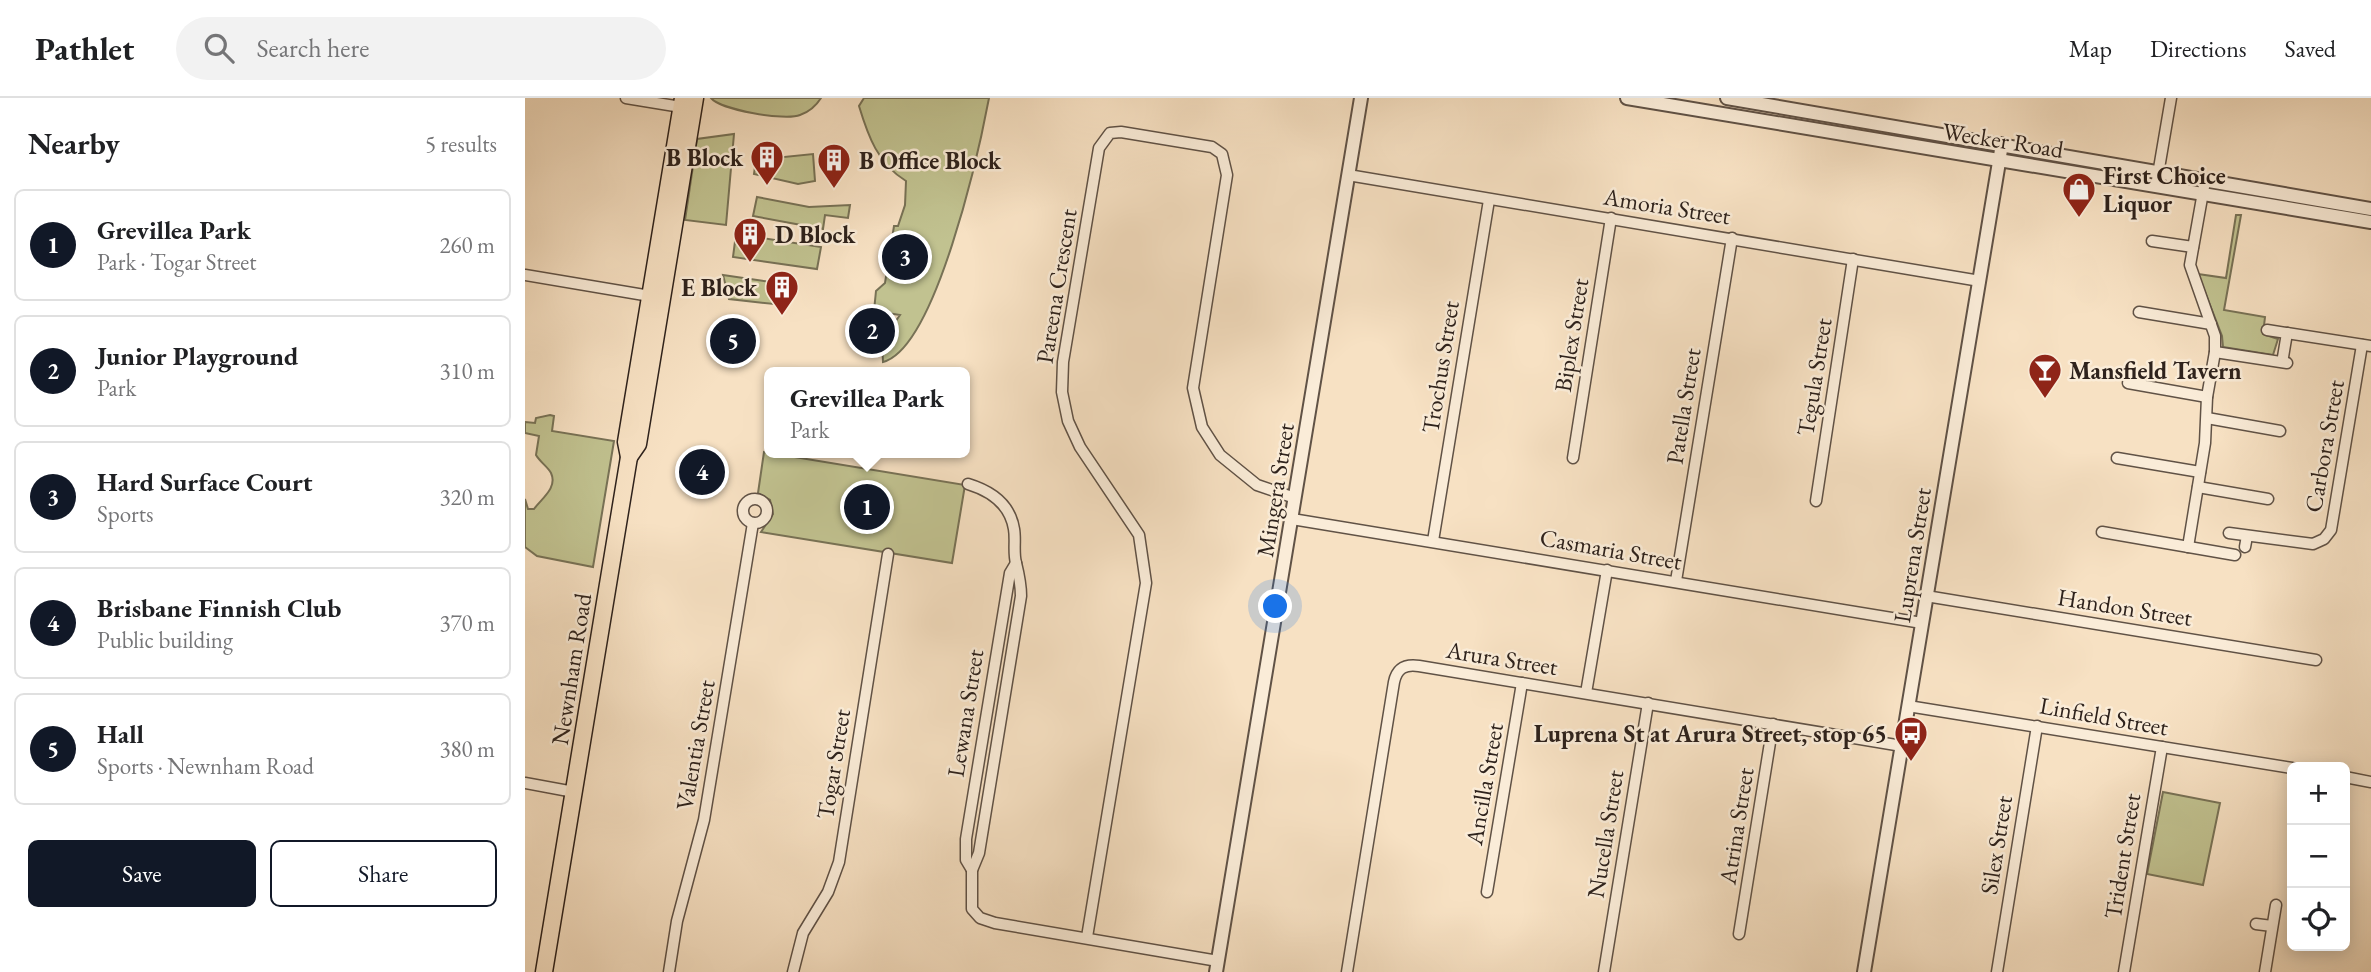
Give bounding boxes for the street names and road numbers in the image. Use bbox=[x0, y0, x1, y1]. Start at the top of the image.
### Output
street label: Wecker Road bbox=[1940, 115, 2067, 165]
street label: Amoria Street bbox=[1600, 181, 1733, 231]
street label: Pareena Crescent bbox=[1028, 206, 1084, 366]
street label: Biplex Street bbox=[1547, 275, 1595, 394]
street label: Trochus Street bbox=[1414, 298, 1466, 435]
street label: Tegula Street bbox=[1789, 315, 1839, 438]
street label: Patella Street bbox=[1659, 345, 1708, 466]
street label: Carbora Street bbox=[2297, 377, 2351, 515]
street label: Mingera Street bbox=[1249, 420, 1301, 559]
street label: Luprena Street bbox=[1886, 485, 1938, 625]
street label: Casmaria Street bbox=[1538, 521, 1685, 577]
street label: Handon Street bbox=[2055, 581, 2195, 633]
street label: Newnham Road bbox=[544, 590, 598, 747]
street label: Arura Street bbox=[1443, 634, 1560, 682]
street label: Lewana Street bbox=[940, 647, 990, 779]
street label: Valentia Street bbox=[668, 677, 722, 813]
street label: Linfield Street bbox=[2037, 689, 2171, 743]
street label: Togar Street bbox=[809, 706, 857, 821]
street label: Ancilla Street bbox=[1458, 720, 1510, 849]
street label: Atrina Street bbox=[1711, 765, 1761, 888]
street label: Nucella Street bbox=[1580, 767, 1630, 900]
street label: Trident Street bbox=[2097, 790, 2147, 921]
street label: Silex Street bbox=[1973, 793, 2019, 897]

